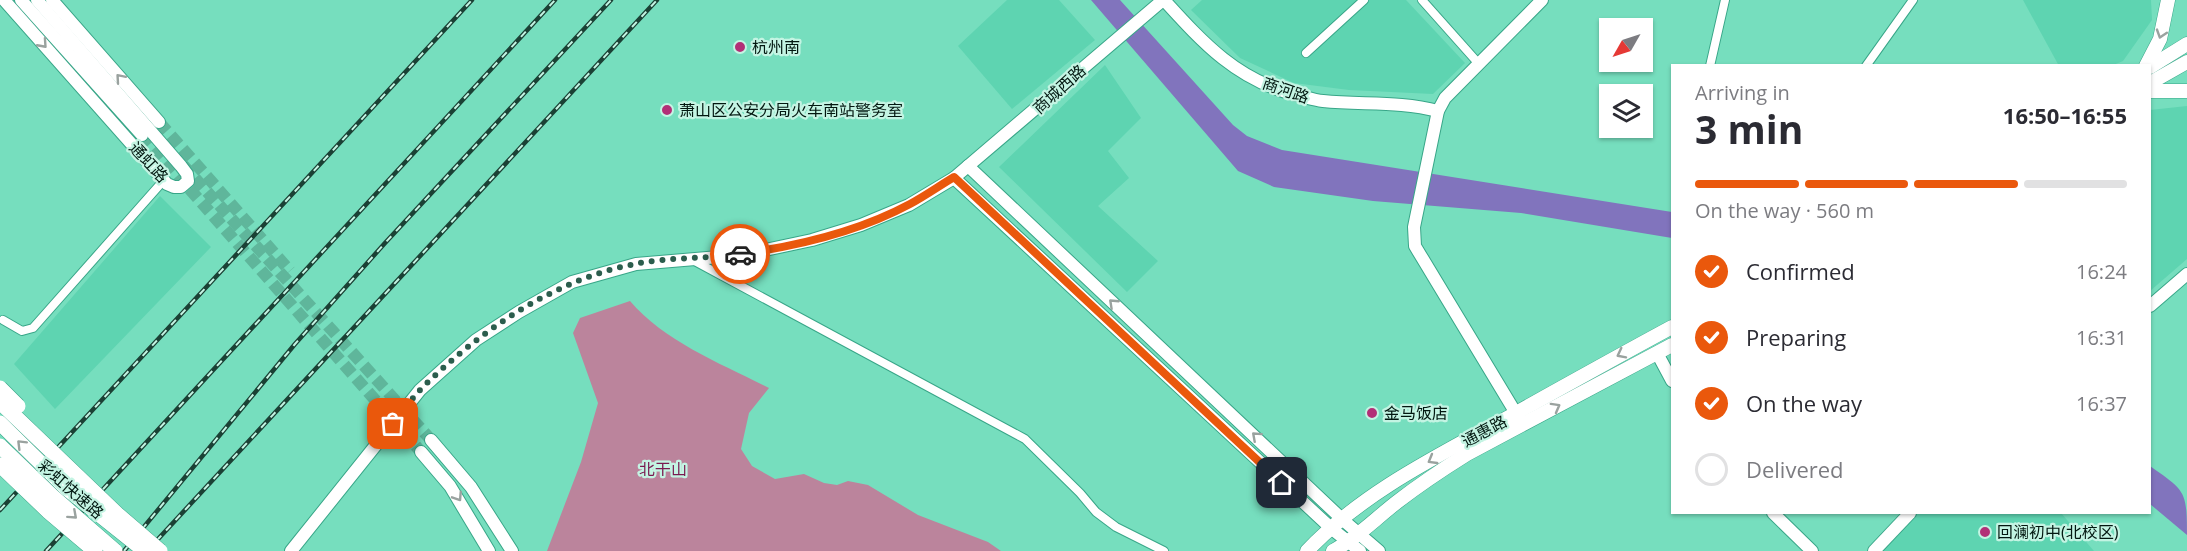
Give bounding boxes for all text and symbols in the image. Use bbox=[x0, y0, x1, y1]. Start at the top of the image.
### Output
north arrow bbox=[1599, 18, 1653, 72]
map controls bbox=[1599, 18, 1653, 138]
one-way arrow bbox=[2155, 28, 2168, 39]
place label: 杭州南 bbox=[752, 36, 800, 58]
one-way arrow bbox=[36, 37, 47, 47]
marker: 杭州南 bbox=[733, 40, 747, 54]
street label: 商城西路 bbox=[1028, 59, 1090, 119]
street label: 商河路 bbox=[1260, 72, 1312, 108]
one-way arrow bbox=[117, 74, 128, 85]
text: Arriving in bbox=[1695, 79, 1790, 106]
button: layers bbox=[1599, 84, 1653, 138]
place label: 萧山区公安分局火车南站警务室 bbox=[679, 99, 903, 121]
text: 16:50–16:55 bbox=[2003, 100, 2127, 130]
text: 3 min bbox=[1695, 102, 1803, 155]
marker: 萧山区公安分局火车南站警务室 bbox=[660, 103, 674, 117]
street label: 通虹路 bbox=[125, 137, 173, 187]
text: On the way · 560 m bbox=[1695, 197, 1874, 224]
courier bbox=[710, 224, 770, 284]
icon: car bbox=[724, 238, 757, 271]
icon: check bbox=[1695, 255, 1728, 288]
text: Confirmed bbox=[1746, 256, 1855, 286]
text: 16:24 bbox=[2076, 258, 2127, 285]
one-way arrow bbox=[1109, 299, 1119, 310]
icon: check bbox=[1695, 321, 1728, 354]
text: Preparing bbox=[1746, 322, 1846, 352]
text: 16:31 bbox=[2076, 324, 2127, 351]
one-way arrow bbox=[1616, 347, 1627, 359]
icon: check bbox=[1695, 387, 1728, 420]
text: On the way bbox=[1746, 388, 1862, 418]
text: 16:37 bbox=[2076, 390, 2127, 417]
pin bbox=[367, 398, 418, 449]
place label: 金马饭店 bbox=[1384, 402, 1448, 424]
one-way arrow bbox=[1550, 403, 1560, 415]
marker: 金马饭店 bbox=[1365, 406, 1379, 420]
icon: bag bbox=[376, 407, 409, 440]
street label: 通惠路 bbox=[1458, 410, 1510, 452]
one-way arrow bbox=[1252, 432, 1262, 443]
one-way arrow bbox=[18, 441, 29, 452]
one-way arrow bbox=[1428, 452, 1438, 464]
street label: 彩虹快速路 bbox=[34, 454, 108, 524]
text: Delivered bbox=[1746, 454, 1844, 484]
pin bbox=[1256, 457, 1307, 508]
park label: 北干山 bbox=[639, 458, 687, 480]
icon: home bbox=[1265, 466, 1298, 499]
one-way arrow bbox=[450, 491, 462, 501]
one-way arrow bbox=[66, 508, 77, 519]
place label: 回澜初中(北校区) bbox=[1997, 521, 2119, 543]
marker: 回澜初中(北校区) bbox=[1978, 525, 1992, 539]

